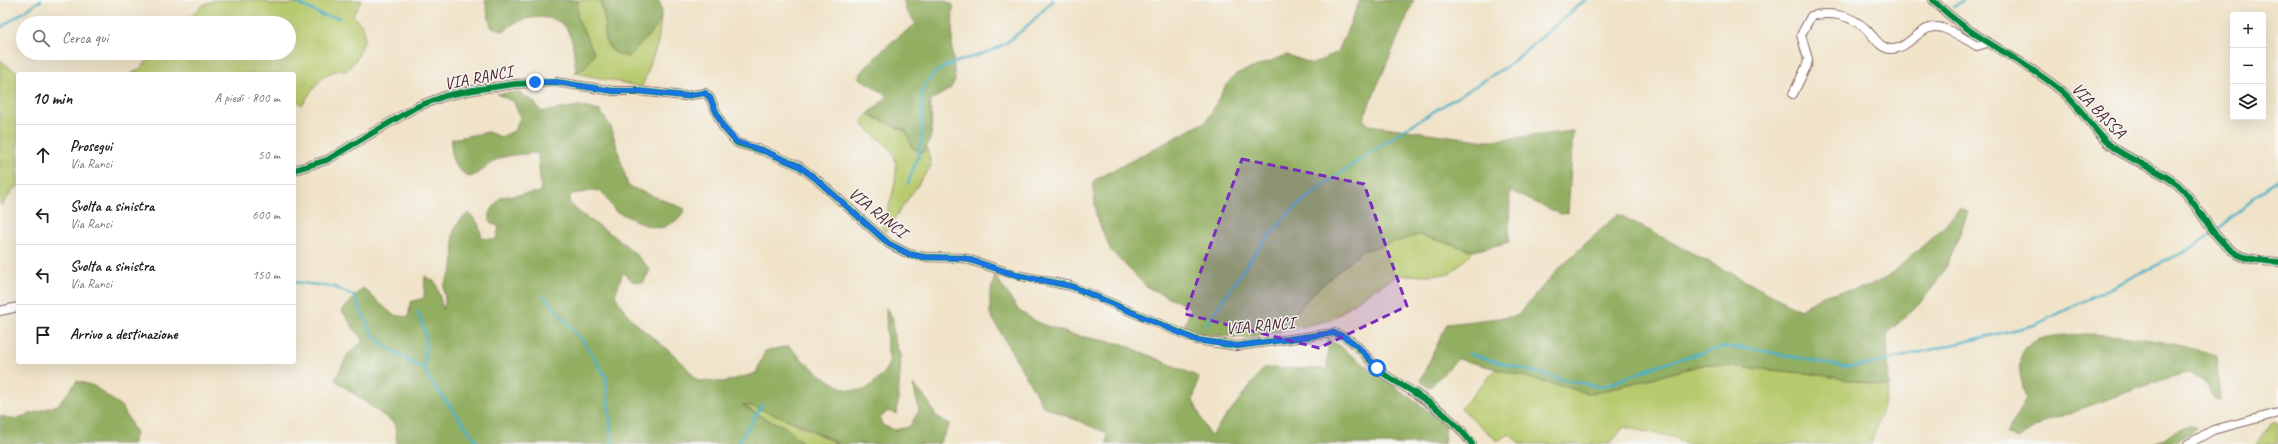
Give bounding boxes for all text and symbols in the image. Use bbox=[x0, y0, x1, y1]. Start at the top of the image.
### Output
map controls bbox=[2230, 12, 2266, 120]
button: + bbox=[2230, 12, 2266, 48]
search box bbox=[16, 16, 296, 60]
icon: search bbox=[30, 27, 52, 49]
text: Cerca qui bbox=[62, 29, 108, 48]
button: − bbox=[2230, 48, 2266, 84]
street label: VIA RANCI bbox=[442, 60, 518, 94]
route end bbox=[526, 73, 544, 91]
street label: VIA BASSA bbox=[2067, 78, 2131, 144]
button: layers bbox=[2230, 84, 2266, 120]
text: 10 min bbox=[32, 88, 72, 109]
text: A piedi · 800 m bbox=[215, 90, 280, 106]
text: Prosegui bbox=[70, 137, 112, 156]
icon: ahead bbox=[32, 144, 54, 166]
text: 50 m bbox=[258, 147, 280, 163]
text: Via Ranci bbox=[70, 156, 112, 172]
street label: VIA RANCI bbox=[844, 183, 914, 245]
text: Svolta a sinistra bbox=[70, 197, 154, 216]
icon: left bbox=[32, 204, 54, 226]
text: 600 m bbox=[252, 207, 280, 223]
text: Via Ranci bbox=[70, 216, 112, 232]
text: Svolta a sinistra bbox=[70, 257, 154, 276]
icon: left bbox=[32, 264, 54, 286]
text: 150 m bbox=[252, 267, 280, 283]
text: Via Ranci bbox=[70, 276, 112, 292]
street label: VIA RANCI bbox=[1225, 312, 1299, 339]
icon: arrive bbox=[32, 324, 54, 346]
text: Arrivo a destinazione bbox=[70, 325, 178, 344]
route start bbox=[1368, 359, 1386, 377]

